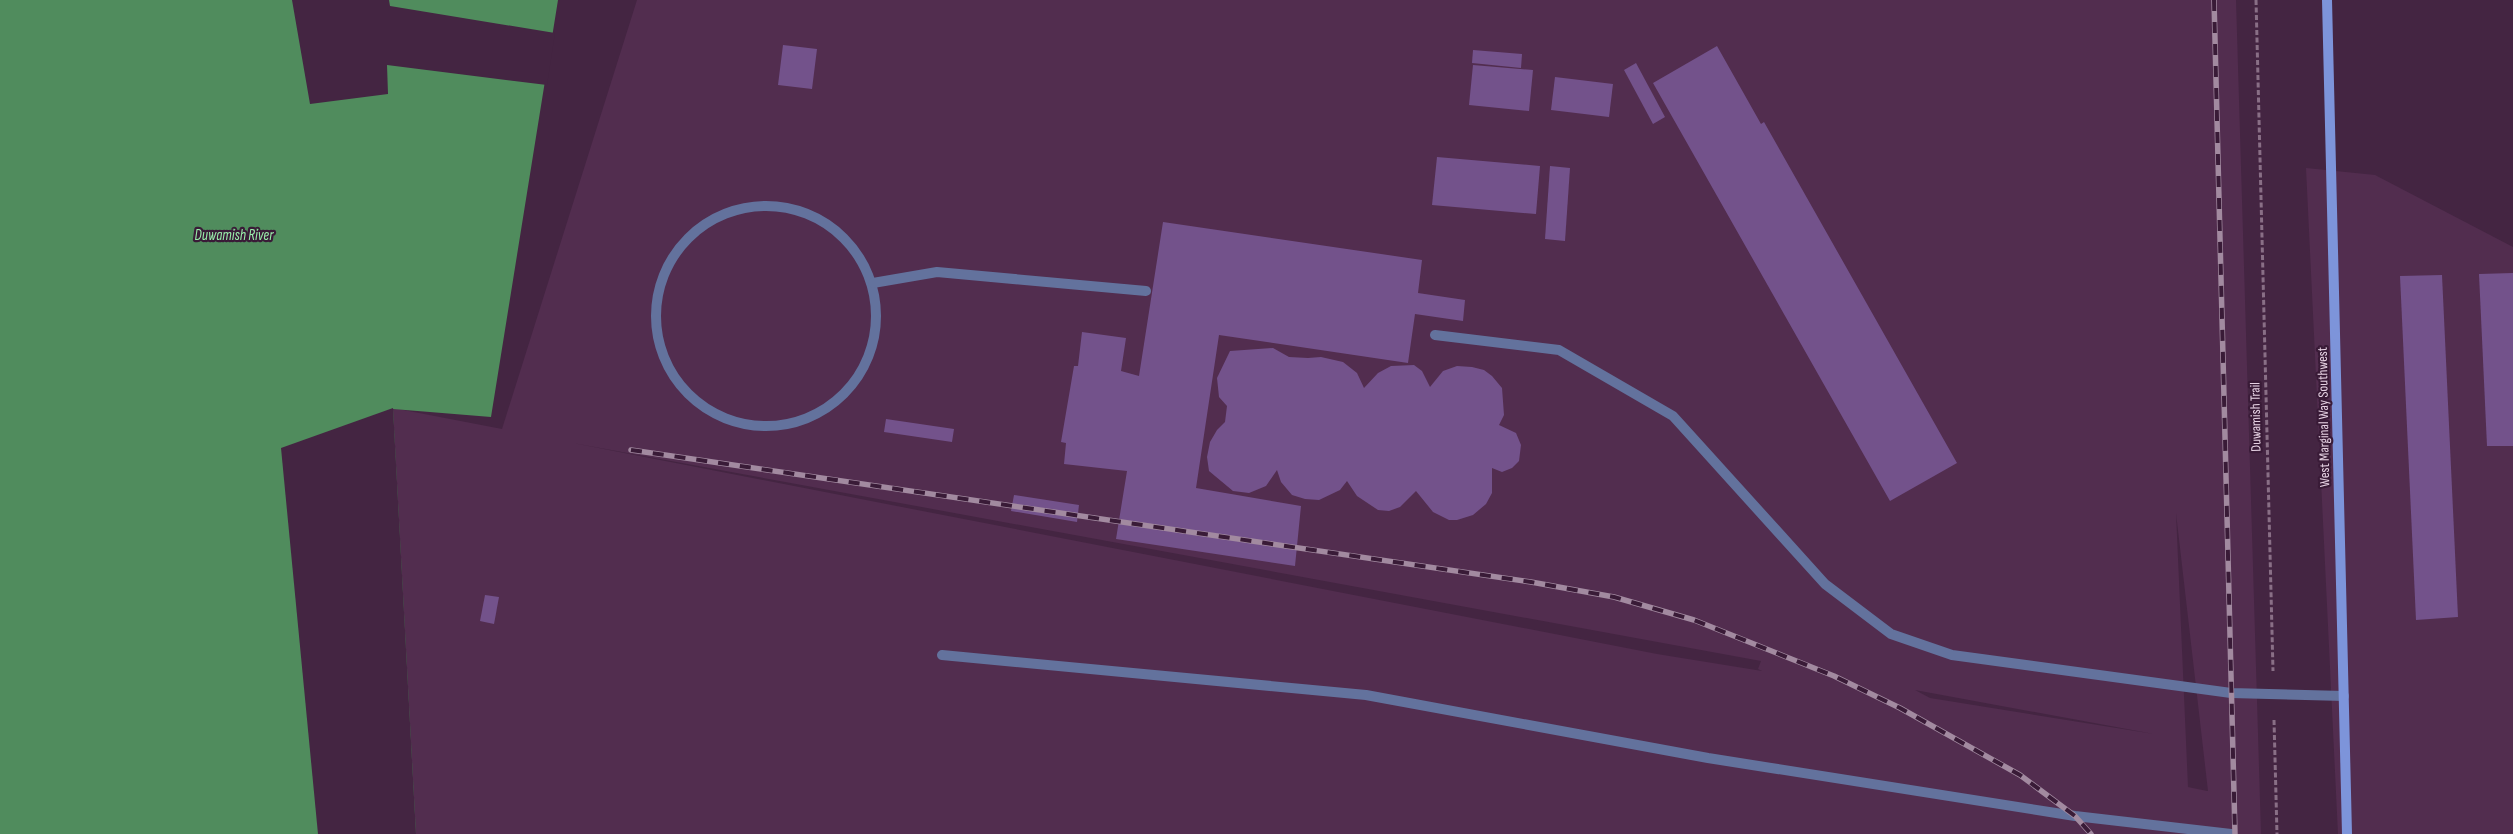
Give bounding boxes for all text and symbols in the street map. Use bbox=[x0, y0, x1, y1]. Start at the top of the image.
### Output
water label: Duwamish River bbox=[195, 226, 274, 245]
street label: West Marginal Way Southwest bbox=[2314, 347, 2333, 487]
street label: Duwamish Trail bbox=[2246, 382, 2265, 452]

